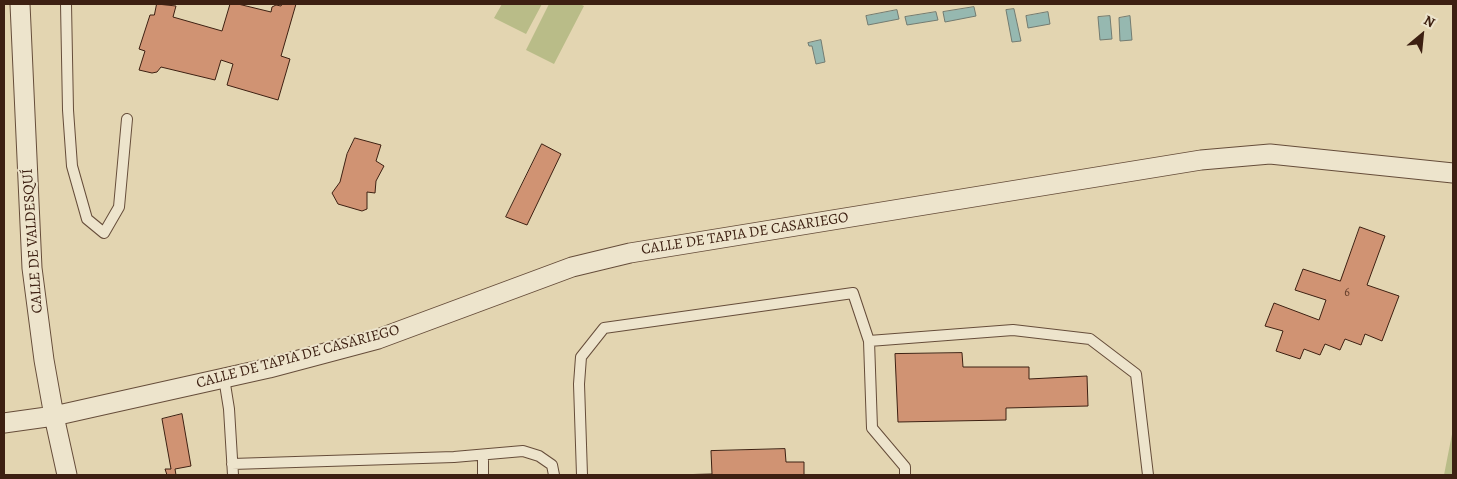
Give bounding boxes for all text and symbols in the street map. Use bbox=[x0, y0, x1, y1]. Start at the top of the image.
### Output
north arrow bbox=[1397, 10, 1447, 60]
text: N bbox=[1420, 11, 1438, 32]
street label: CALLE DE VALDESQUÍ bbox=[19, 168, 47, 314]
street label: CALLE DE TAPIA DE CASARIEGO bbox=[640, 209, 850, 259]
house number: 6 bbox=[1344, 286, 1350, 300]
street label: CALLE DE TAPIA DE CASARIEGO bbox=[194, 321, 402, 393]

